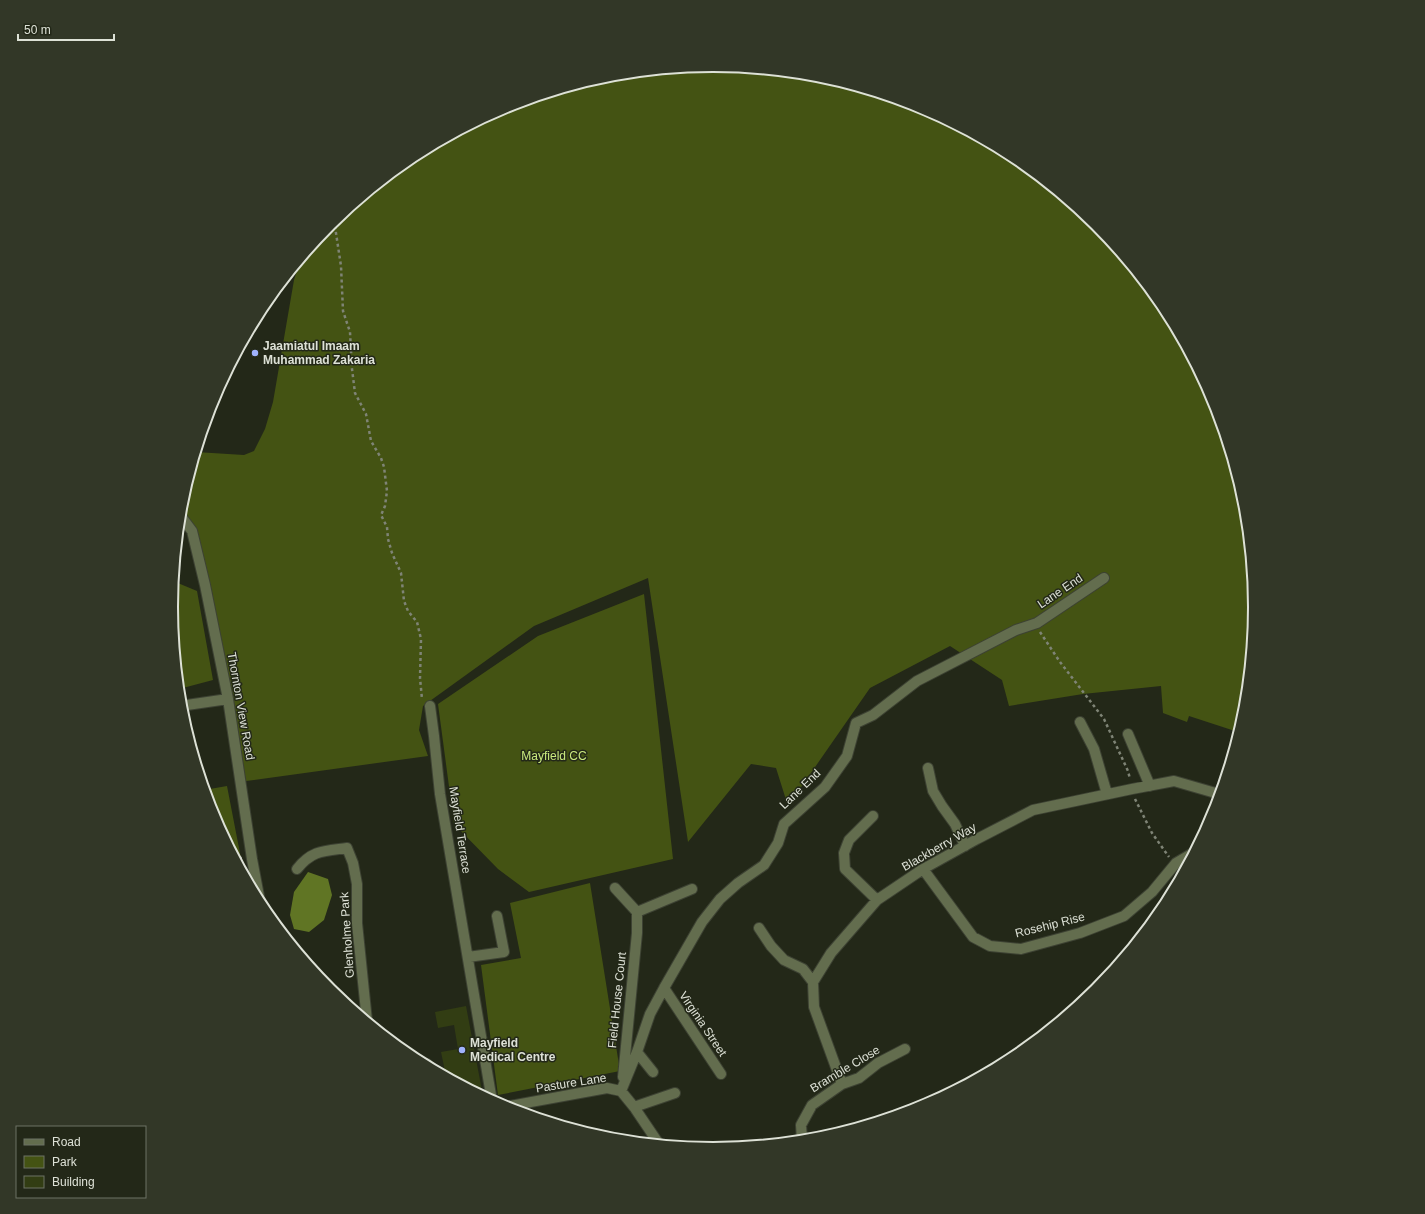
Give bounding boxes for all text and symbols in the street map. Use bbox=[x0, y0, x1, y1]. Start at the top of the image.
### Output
scale bar bbox=[18, 16, 114, 42]
text: 50 m bbox=[24, 23, 51, 37]
place label: Jaamiatul Imaam Muhammad Zakaria bbox=[263, 339, 375, 367]
marker: Jaamiatul Imaam Muhammad Zakaria bbox=[250, 348, 260, 358]
street label: Lane End bbox=[1035, 571, 1085, 611]
street label: Thornton View Road bbox=[225, 651, 257, 761]
park label: Mayfield CC bbox=[521, 749, 587, 763]
street label: Lane End bbox=[777, 766, 823, 812]
street label: Mayfield Terrace bbox=[446, 786, 474, 875]
street label: Blackberry Way bbox=[899, 820, 979, 874]
street label: Glenholme Park bbox=[337, 891, 357, 978]
street label: Rosehip Rise bbox=[1014, 909, 1087, 940]
street label: Field House Court bbox=[605, 951, 629, 1049]
street label: Virginia Street bbox=[676, 989, 730, 1060]
place label: Mayfield Medical Centre bbox=[470, 1036, 556, 1064]
street label: Bramble Close bbox=[808, 1043, 883, 1095]
marker: Mayfield Medical Centre bbox=[457, 1045, 467, 1055]
street label: Pasture Lane bbox=[535, 1070, 608, 1095]
legend bbox=[16, 1126, 146, 1198]
text: Road bbox=[52, 1135, 81, 1149]
text: Park bbox=[52, 1155, 78, 1169]
text: Building bbox=[52, 1175, 95, 1189]

